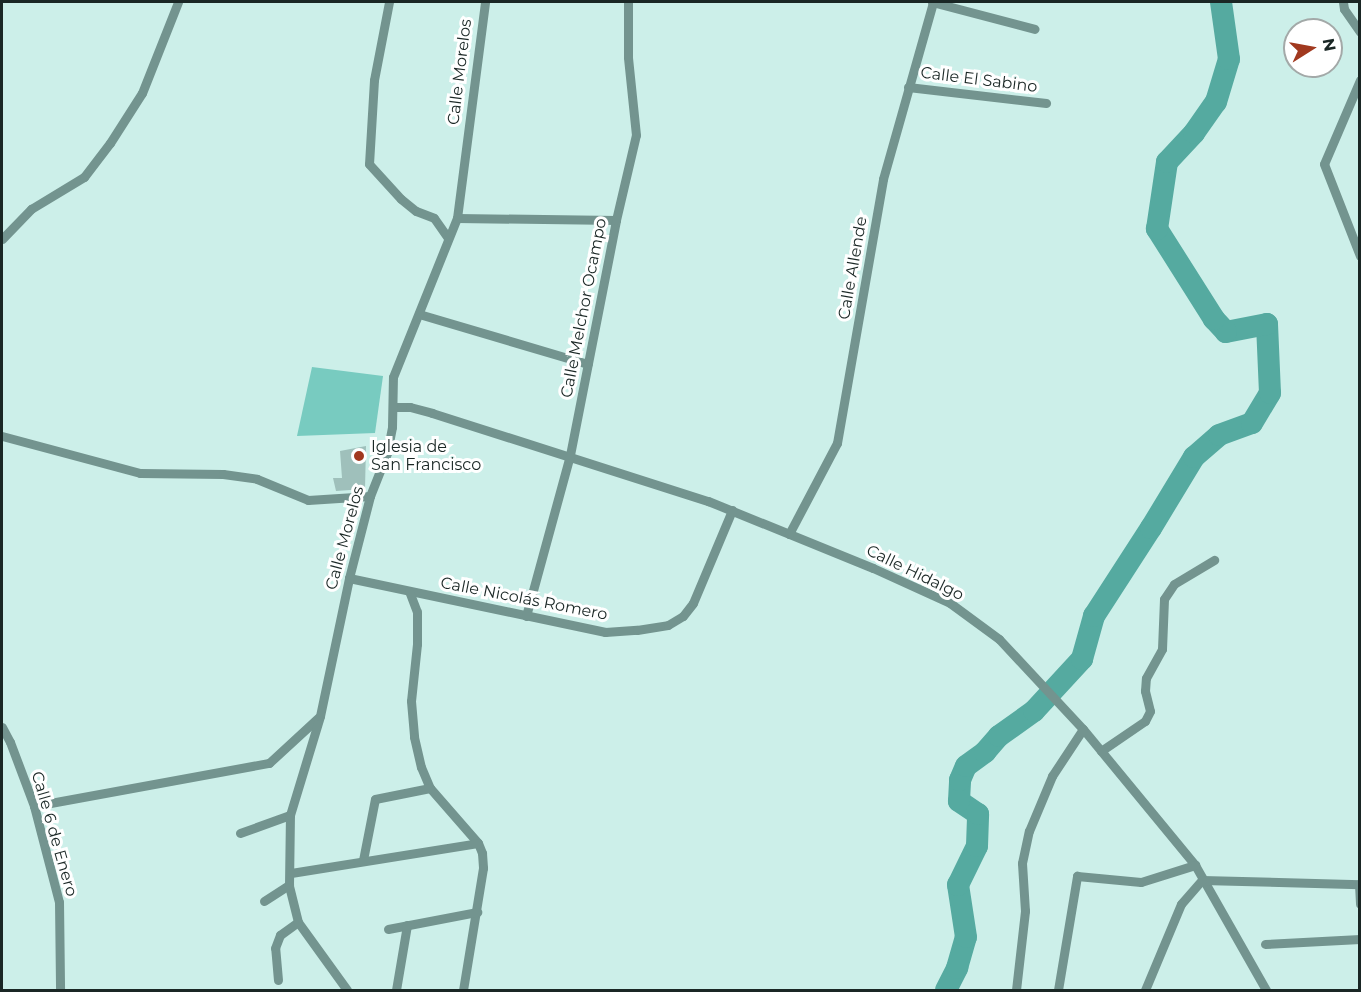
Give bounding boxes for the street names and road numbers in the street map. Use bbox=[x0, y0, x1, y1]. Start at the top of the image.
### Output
street label: Calle Morelos bbox=[444, 18, 476, 126]
street label: Calle El Sabino bbox=[919, 63, 1039, 97]
street label: Calle Allende bbox=[834, 215, 872, 321]
street label: Calle Melchor Ocampo bbox=[557, 217, 611, 399]
street label: Calle Morelos bbox=[322, 484, 368, 592]
street label: Calle Hidalgo bbox=[863, 541, 967, 605]
street label: Calle Nicolás Romero bbox=[439, 573, 609, 625]
street label: Calle 6 de Enero bbox=[27, 769, 81, 899]

